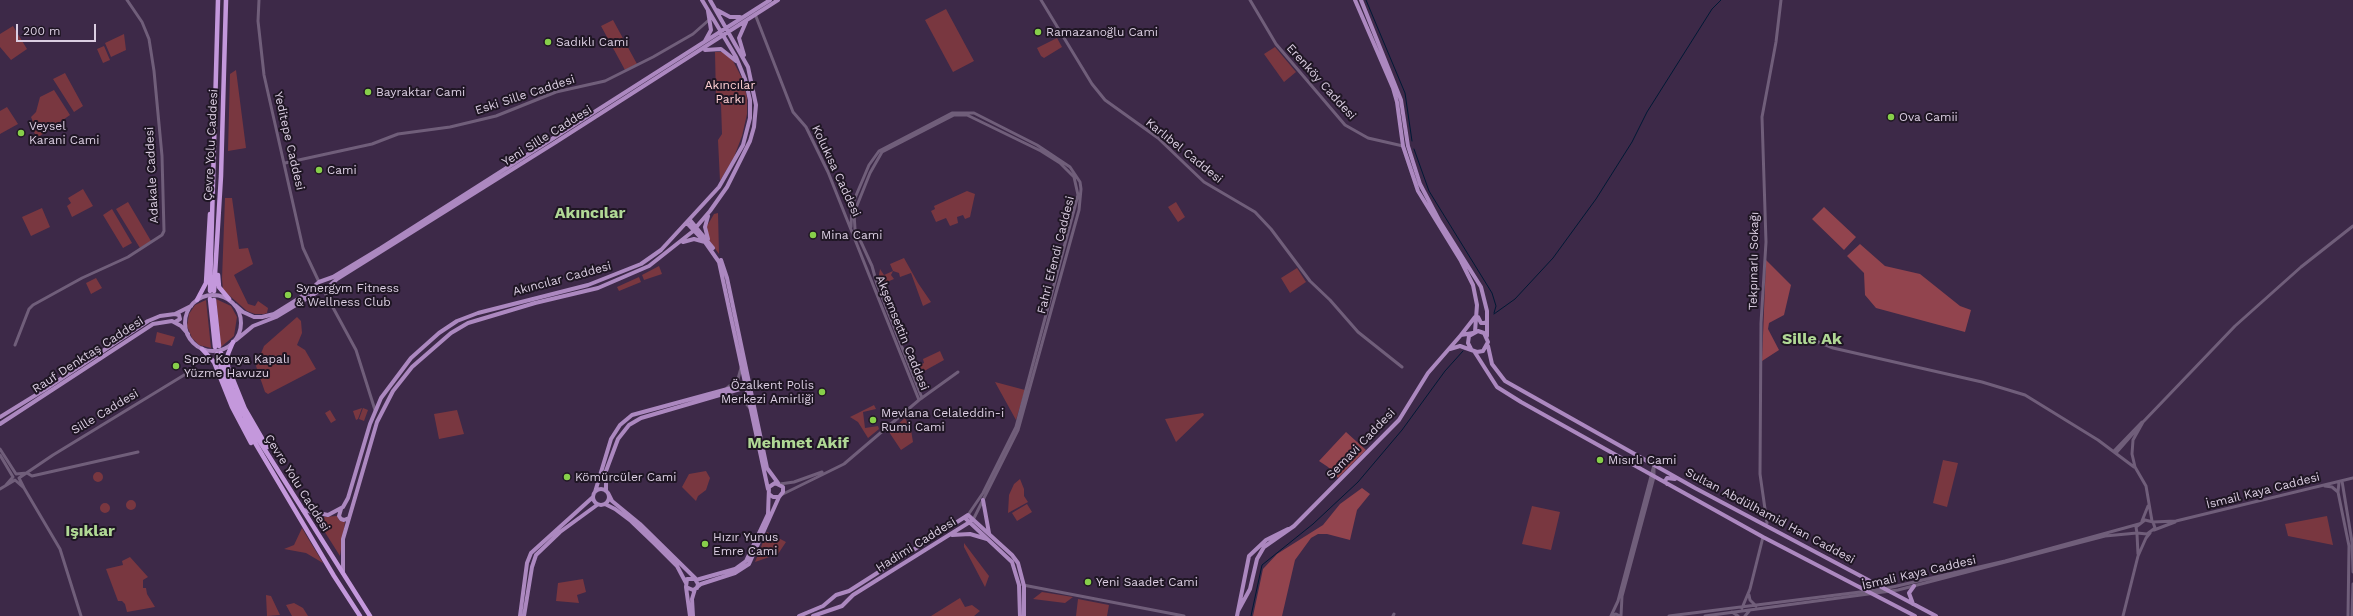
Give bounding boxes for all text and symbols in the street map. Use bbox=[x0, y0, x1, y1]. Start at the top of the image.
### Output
scale bar bbox=[18, 16, 98, 42]
text: 200 m bbox=[23, 24, 60, 38]
place label: Ramazanoğlu Cami bbox=[1046, 25, 1158, 39]
marker: Ramazanoğlu Cami bbox=[1033, 27, 1043, 37]
place label: Sadıklı Cami bbox=[556, 35, 628, 49]
marker: Sadıklı Cami bbox=[543, 37, 553, 47]
street label: Erenköy Caddesi bbox=[1283, 41, 1359, 123]
street label: Eski Sille Caddesi bbox=[473, 72, 577, 118]
park label: Akıncılar Parkı bbox=[705, 78, 755, 106]
place label: Bayraktar Cami bbox=[376, 85, 465, 99]
marker: Bayraktar Cami bbox=[363, 87, 373, 97]
street label: Çevre Yolu Caddesi bbox=[201, 89, 221, 201]
street label: Yeditepe Caddesi bbox=[271, 90, 307, 192]
street label: Yeni Sille Caddesi bbox=[499, 103, 595, 169]
place label: Ova Camii bbox=[1899, 110, 1958, 124]
marker: Ova Camii bbox=[1886, 112, 1896, 122]
street label: Karlıbel Caddesi bbox=[1143, 116, 1225, 186]
place label: Veysel Karani Cami bbox=[29, 119, 99, 147]
street label: Kolukısa Caddesi bbox=[808, 123, 864, 219]
street label: Adakale Caddesi bbox=[142, 126, 162, 224]
marker: Veysel Karani Cami bbox=[16, 128, 26, 138]
place label: Cami bbox=[327, 163, 357, 177]
marker: Cami bbox=[314, 165, 324, 175]
street label: Fahri Efendi Caddesi bbox=[1034, 195, 1078, 315]
district label: Akıncılar bbox=[555, 203, 625, 223]
street label: Tekpınarlı Sokağı bbox=[1746, 212, 1762, 310]
place label: Mina Cami bbox=[821, 228, 882, 242]
marker: Mina Cami bbox=[808, 230, 818, 240]
street label: Akıncılar Caddesi bbox=[511, 259, 613, 299]
street label: Akşemsettin Caddesi bbox=[872, 273, 932, 393]
place label: Synergym Fitness & Wellness Club bbox=[296, 281, 399, 309]
marker: Synergym Fitness & Wellness Club bbox=[283, 290, 293, 300]
street label: Rauf Denktaş Caddesi bbox=[30, 314, 146, 396]
district label: Sille Ak bbox=[1782, 329, 1842, 349]
place label: Spor Konya Kapalı Yüzme Havuzu bbox=[184, 352, 290, 380]
marker: Spor Konya Kapalı Yüzme Havuzu bbox=[171, 361, 181, 371]
place label: Özalkent Polis Merkezi Amirliği bbox=[721, 378, 814, 406]
street label: Sille Caddesi bbox=[69, 386, 141, 438]
marker: Özalkent Polis Merkezi Amirliği bbox=[817, 387, 827, 397]
place label: Mevlana Celaleddin-i Rumi Cami bbox=[881, 406, 1004, 434]
street label: Semavi Caddesi bbox=[1324, 406, 1398, 482]
marker: Mevlana Celaleddin-i Rumi Cami bbox=[868, 415, 878, 425]
street label: Çevre Yolu Caddesi bbox=[261, 432, 333, 534]
district label: Mehmet Akif bbox=[747, 433, 849, 453]
place label: Mısırlı Cami bbox=[1608, 453, 1676, 467]
marker: Mısırlı Cami bbox=[1595, 455, 1605, 465]
street label: Sultan Abdülhamid Han Caddesi bbox=[1683, 465, 1857, 567]
place label: Kömürcüler Cami bbox=[575, 470, 676, 484]
street label: İsmail Kaya Caddesi bbox=[2205, 470, 2321, 512]
marker: Kömürcüler Cami bbox=[562, 472, 572, 482]
street label: Hadimi Caddesi bbox=[873, 515, 959, 575]
district label: Işıklar bbox=[65, 521, 115, 541]
place label: Hızır Yunus Emre Cami bbox=[713, 530, 778, 558]
marker: Hızır Yunus Emre Cami bbox=[700, 539, 710, 549]
street label: İsmali Kaya Caddesi bbox=[1861, 553, 1977, 593]
place label: Yeni Saadet Cami bbox=[1096, 575, 1198, 589]
marker: Yeni Saadet Cami bbox=[1083, 577, 1093, 587]

